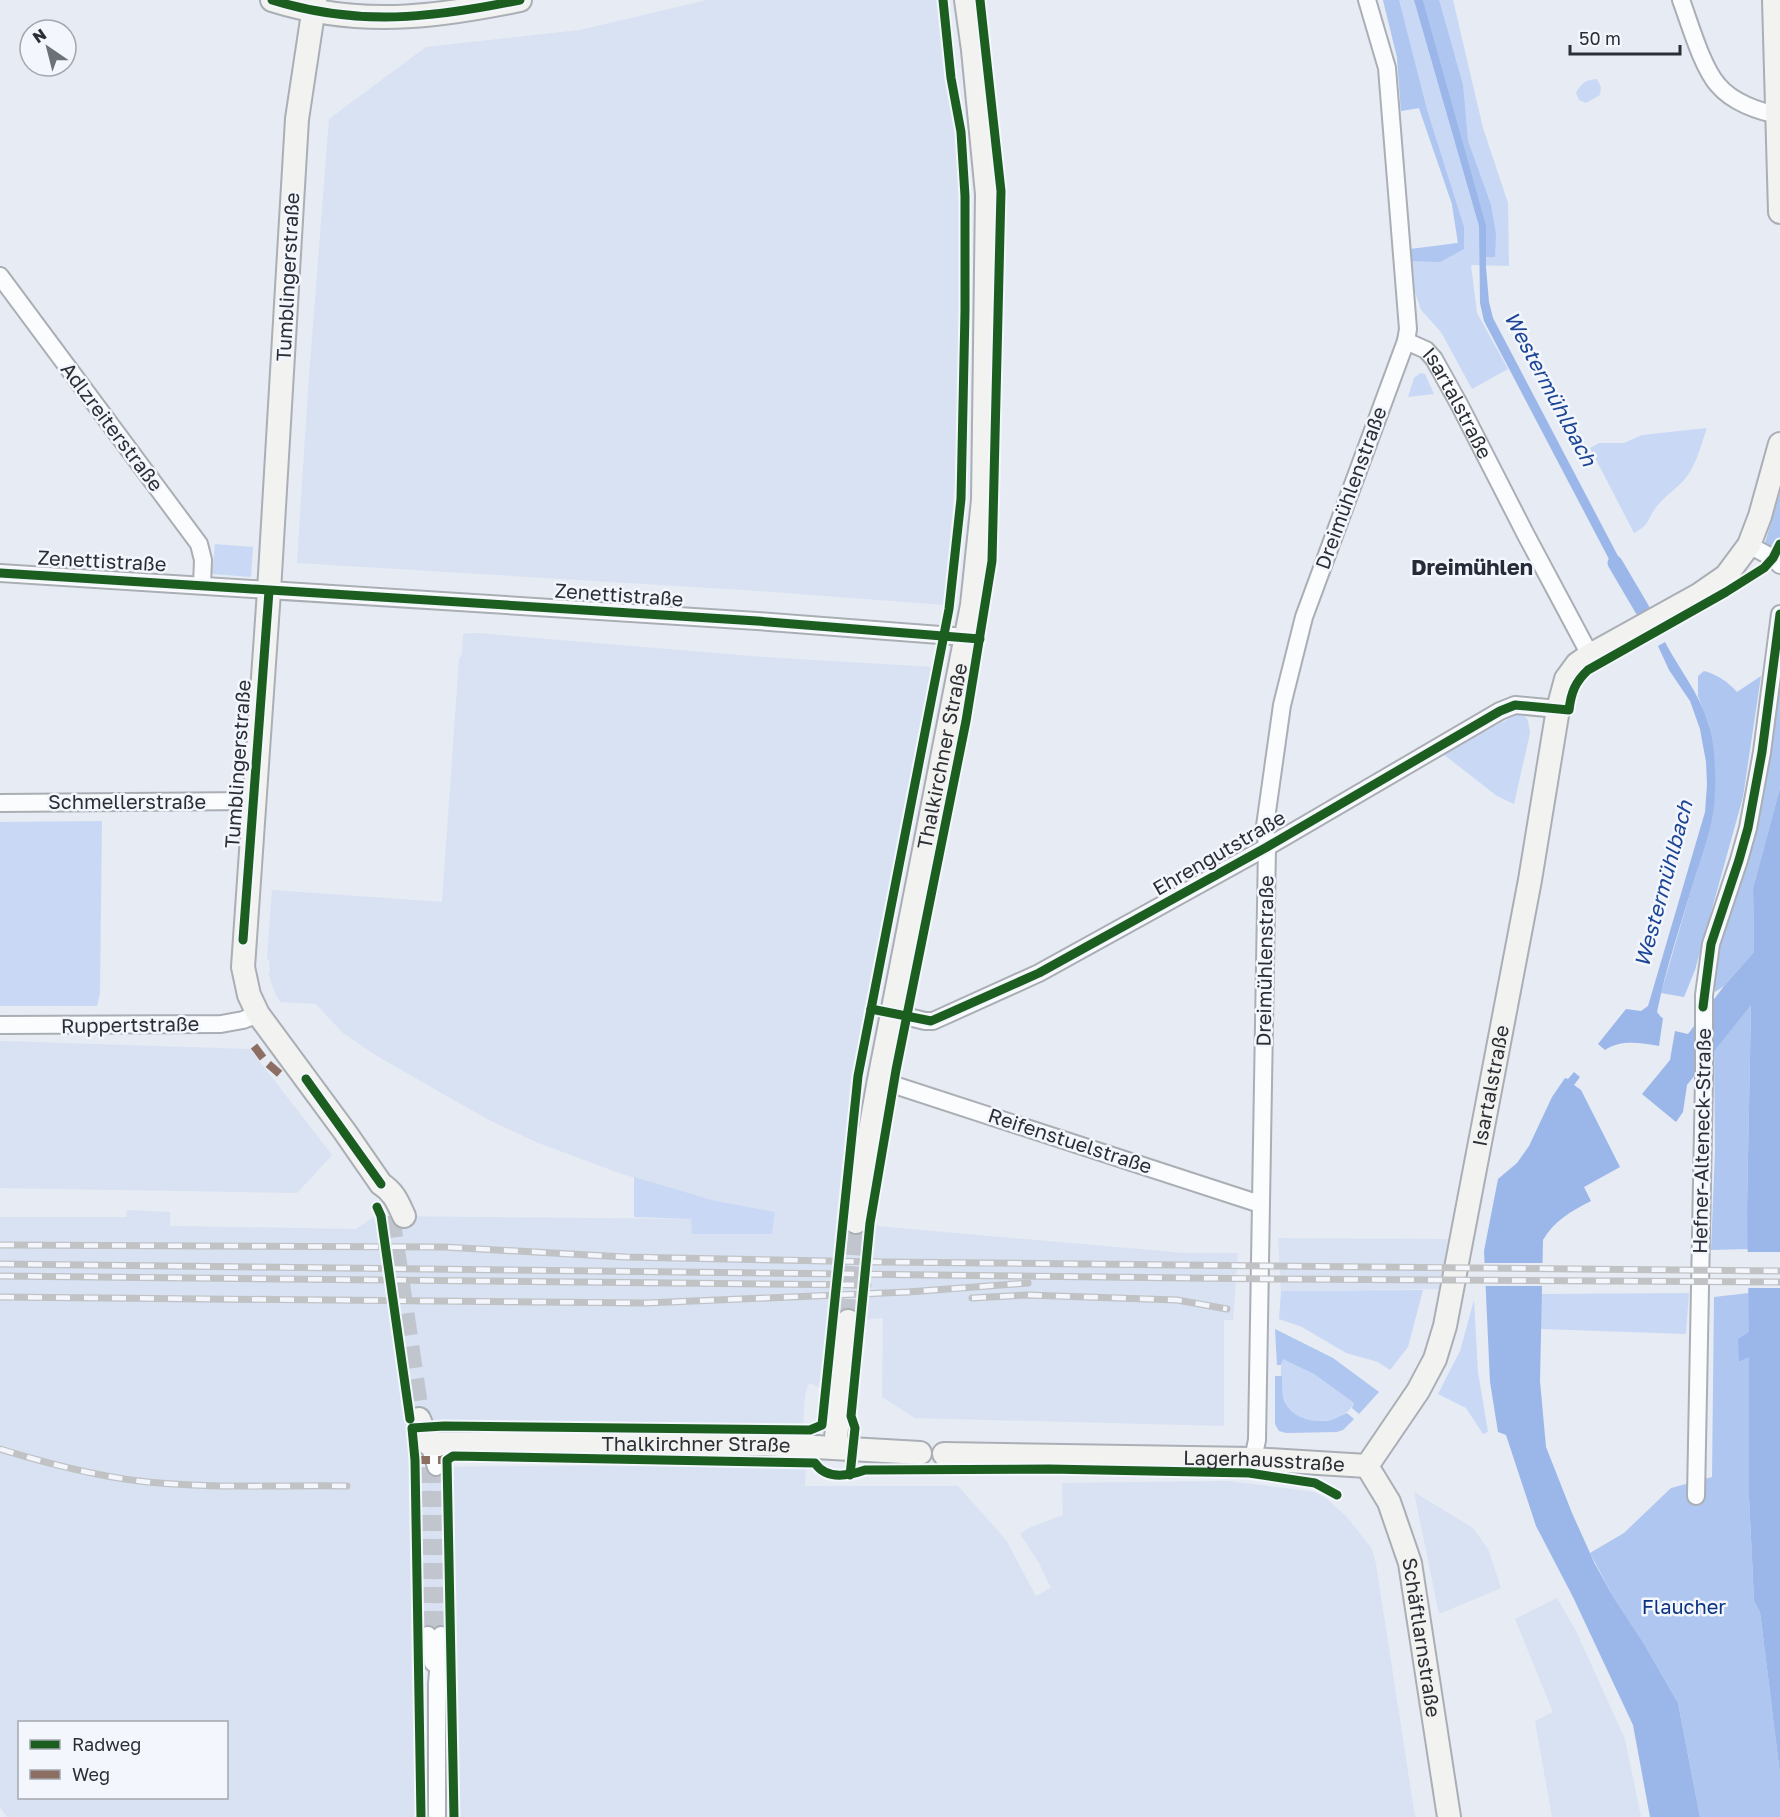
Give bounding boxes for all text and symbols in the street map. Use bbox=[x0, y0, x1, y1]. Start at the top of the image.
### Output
north arrow bbox=[18, 18, 78, 78]
scale bar bbox=[1570, 18, 1680, 56]
text: N bbox=[29, 24, 50, 47]
text: 50 m bbox=[1579, 27, 1621, 49]
street label: Tumblingerstraße bbox=[271, 192, 303, 362]
water label: Westermühlbach bbox=[1499, 307, 1603, 471]
street label: Isartalstraße bbox=[1418, 342, 1498, 462]
street label: Adlzreiterstraße bbox=[57, 357, 169, 496]
street label: Dreimühlenstraße bbox=[1309, 403, 1391, 572]
street label: Zenettistraße bbox=[37, 545, 167, 575]
district label: Dreimühlen bbox=[1411, 553, 1533, 580]
street label: Zenettistraße bbox=[554, 578, 684, 610]
street label: Thalkirchner Straße bbox=[911, 661, 971, 851]
street label: Tumblingerstraße bbox=[219, 679, 255, 849]
street label: Schmellerstraße bbox=[48, 789, 206, 813]
water label: Westermühlbach bbox=[1628, 797, 1698, 970]
street label: Ehrengutstraße bbox=[1148, 804, 1289, 900]
street label: Dreimühlenstraße bbox=[1251, 875, 1277, 1047]
street label: Ruppertstraße bbox=[61, 1011, 199, 1037]
street label: Isartalstraße bbox=[1467, 1023, 1513, 1148]
street label: Hefner-Alteneck-Straße bbox=[1687, 1028, 1715, 1254]
street label: Reifenstuelstraße bbox=[985, 1102, 1155, 1178]
street label: Thalkirchner Straße bbox=[601, 1431, 791, 1457]
street label: Lagerhausstraße bbox=[1183, 1445, 1345, 1476]
street label: Schäftlarnstraße bbox=[1398, 1556, 1447, 1719]
park label: Flaucher bbox=[1642, 1594, 1726, 1618]
legend bbox=[18, 1721, 228, 1799]
text: Radweg bbox=[72, 1733, 141, 1755]
text: Weg bbox=[72, 1763, 110, 1785]

